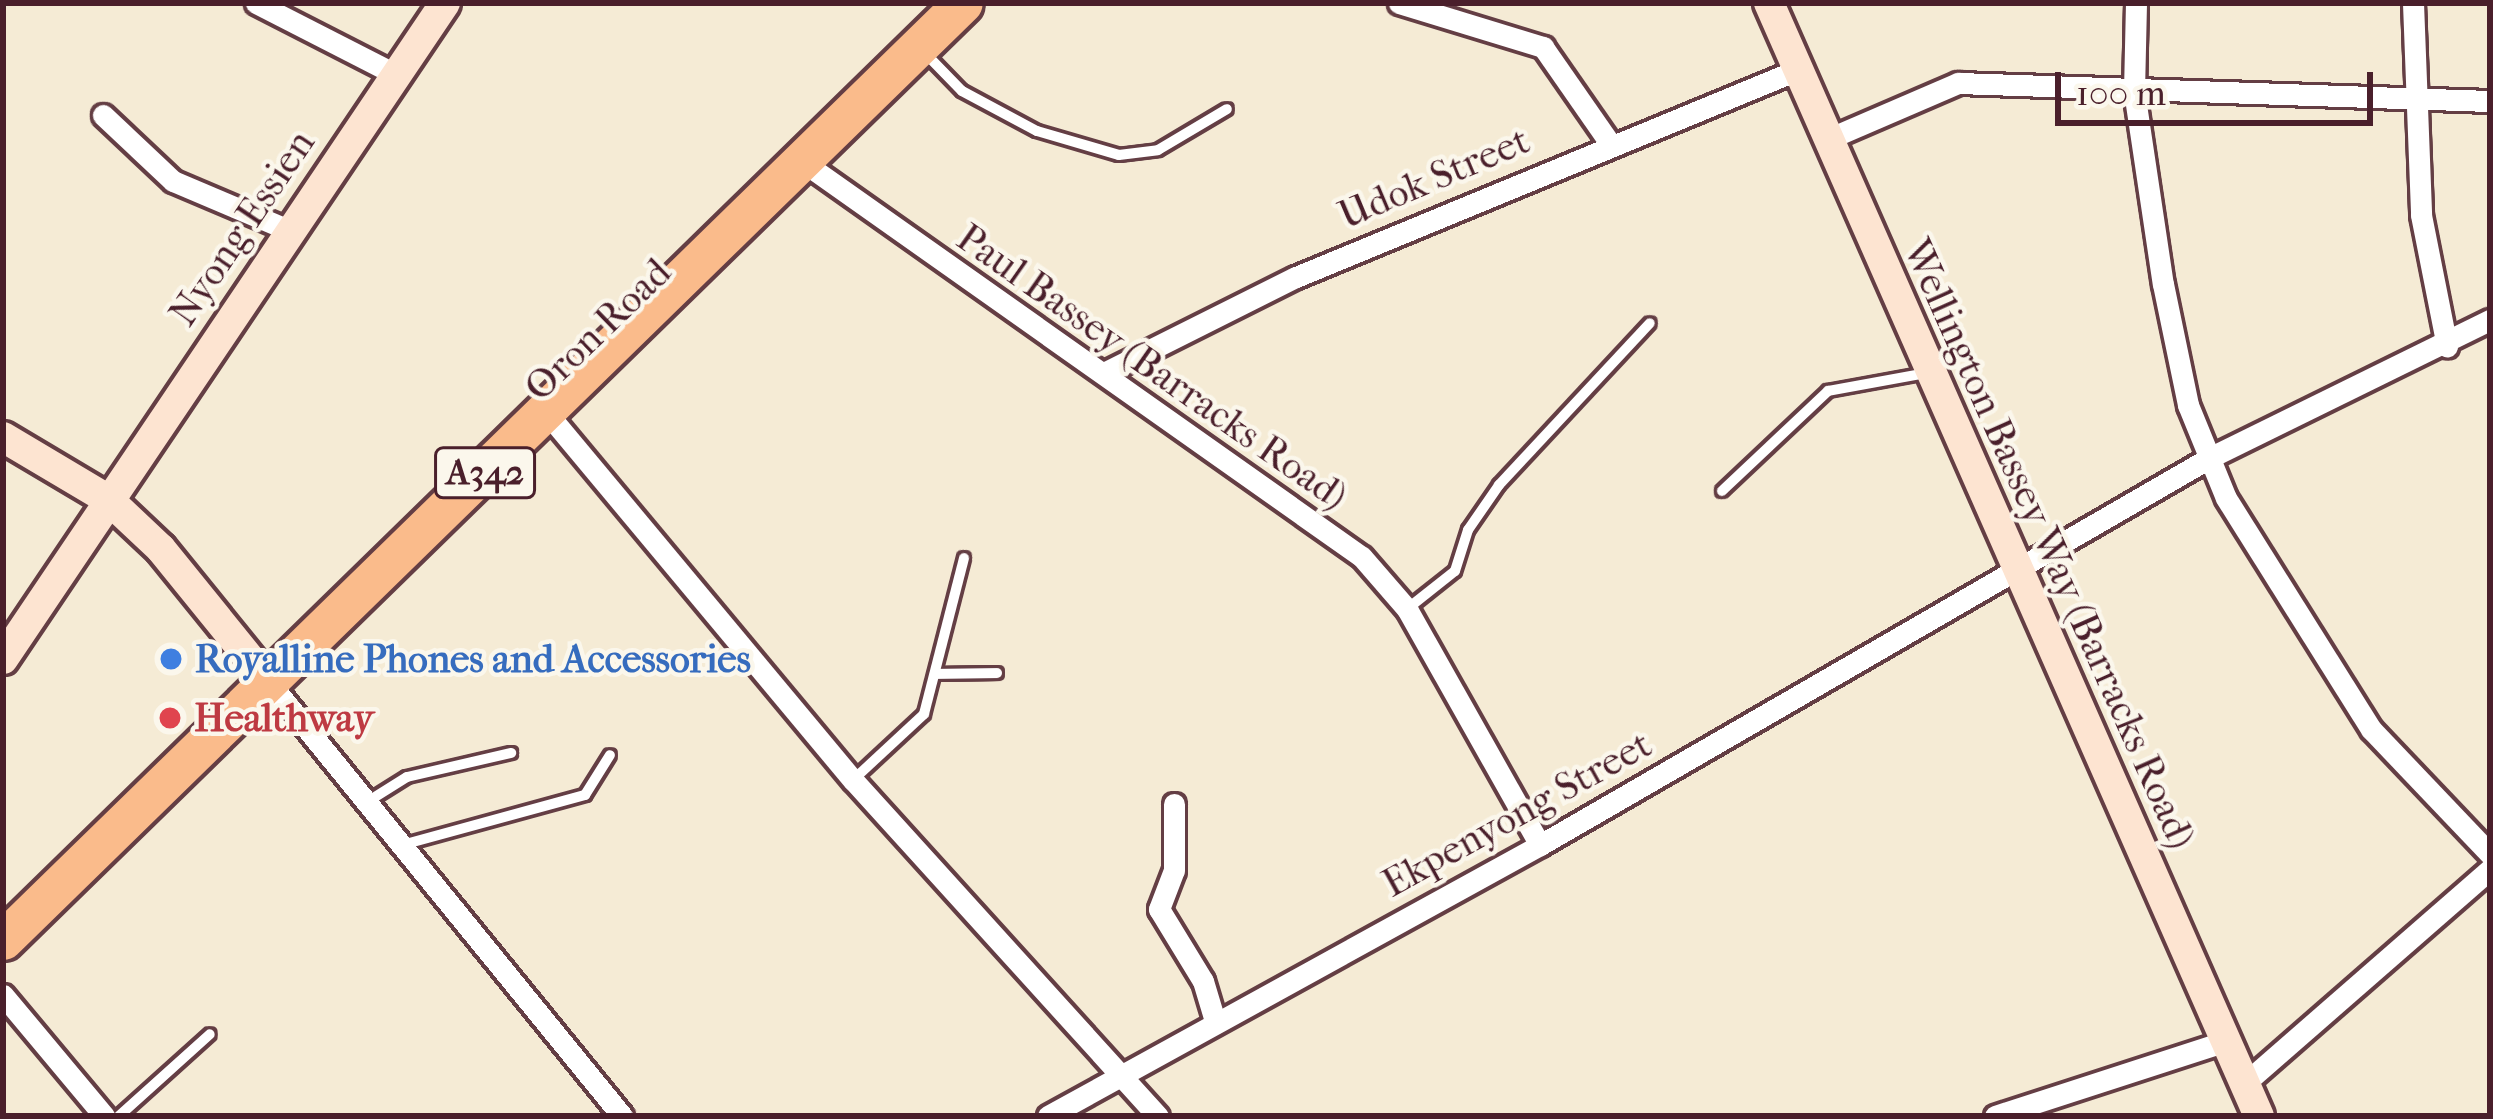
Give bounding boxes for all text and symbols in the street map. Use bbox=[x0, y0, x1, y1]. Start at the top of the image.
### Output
scale bar bbox=[2061, 48, 2379, 122]
text: 100 m bbox=[2076, 72, 2166, 114]
street label: Udok Street bbox=[1332, 117, 1536, 239]
street label: Nyong Essien bbox=[159, 121, 325, 335]
street label: Paul Bassey (Barracks Road) bbox=[948, 214, 1356, 520]
street label: Wellington Bassey Way (Barracks Road) bbox=[1893, 232, 2205, 856]
street label: Oron Road bbox=[515, 249, 681, 411]
road number: A342 bbox=[434, 443, 536, 503]
place label: Royalline Phones and Accessories bbox=[195, 636, 751, 682]
marker: Royalline Phones and Accessories bbox=[158, 646, 184, 672]
place label: Healthway bbox=[194, 695, 374, 741]
marker: Healthway bbox=[157, 705, 183, 731]
street label: Ekpenyong Street bbox=[1374, 721, 1660, 907]

